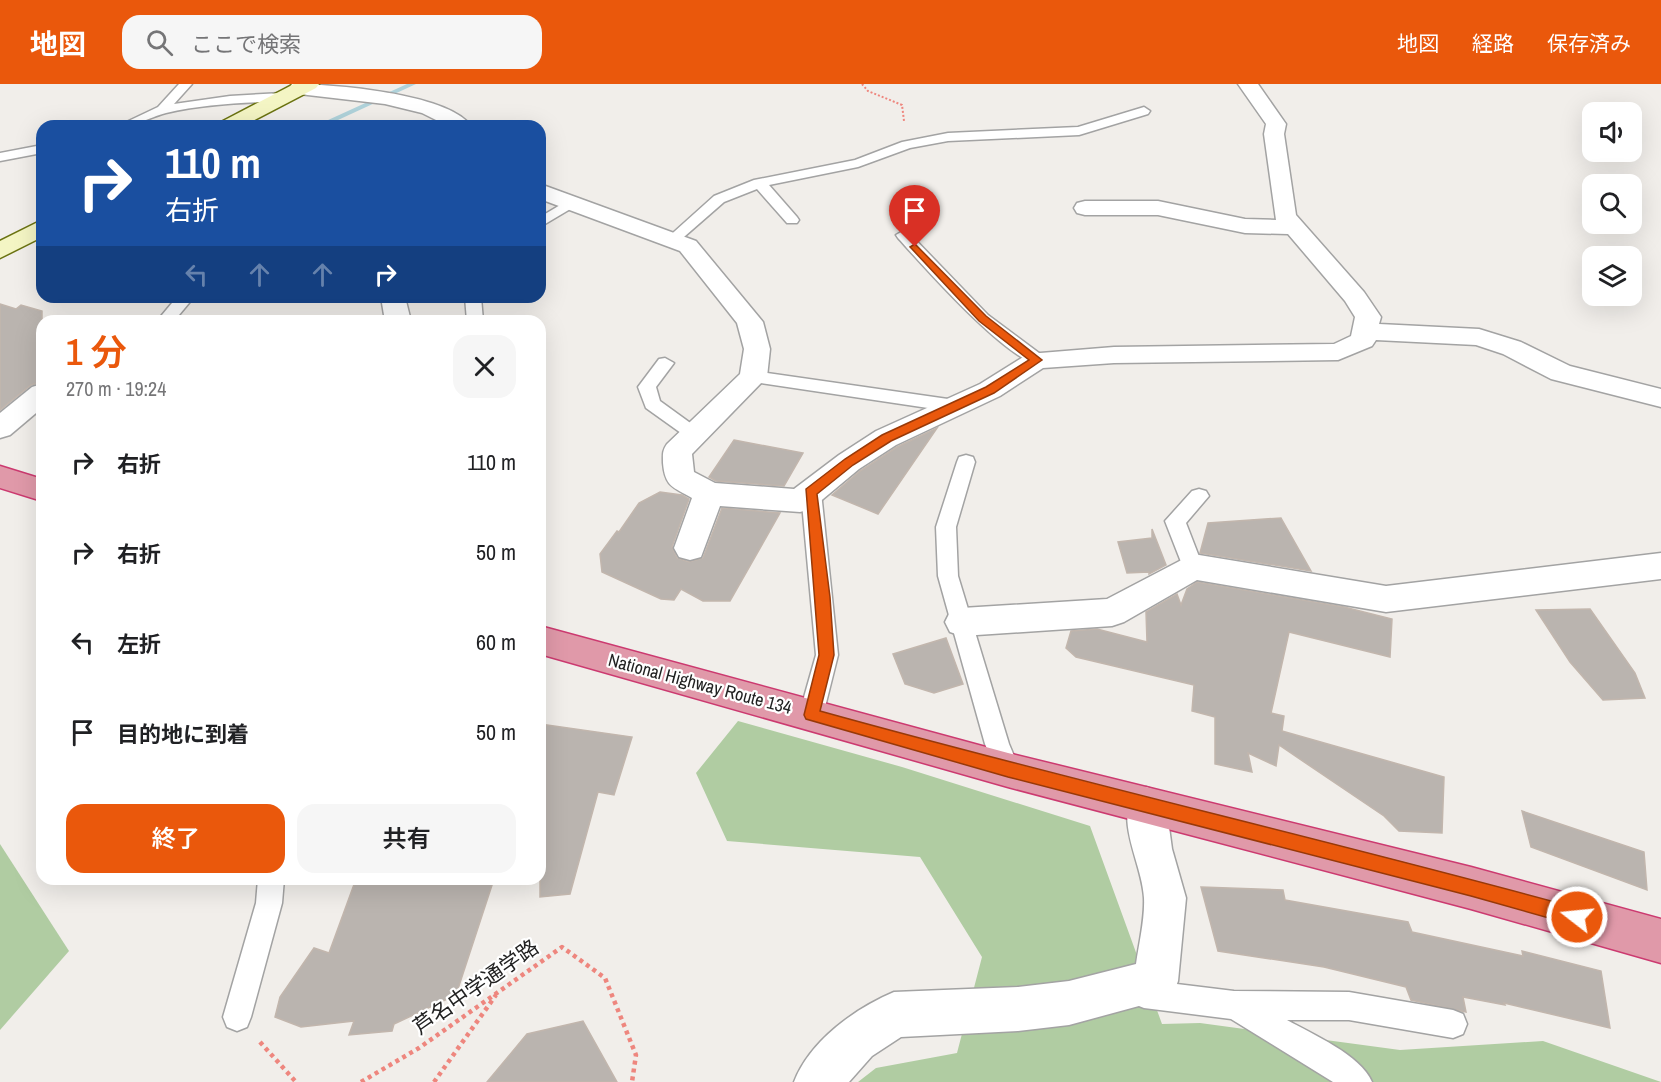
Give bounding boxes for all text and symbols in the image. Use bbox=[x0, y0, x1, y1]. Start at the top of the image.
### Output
search box bbox=[122, 15, 542, 69]
text: 地図 bbox=[30, 25, 86, 63]
icon: search bbox=[143, 26, 176, 59]
text: ここで検索 bbox=[191, 29, 301, 59]
text: 地図 bbox=[1397, 29, 1439, 58]
text: 経路 bbox=[1472, 29, 1514, 58]
text: 保存済み bbox=[1547, 29, 1631, 58]
map controls bbox=[1582, 102, 1642, 306]
button: sound bbox=[1582, 102, 1642, 162]
text: 110 m bbox=[165, 135, 261, 191]
icon: right bbox=[66, 144, 144, 222]
button: search bbox=[1582, 174, 1642, 234]
pin bbox=[889, 185, 940, 247]
text: 右折 bbox=[165, 192, 219, 228]
icon: arrive bbox=[898, 194, 931, 227]
button: layers bbox=[1582, 246, 1642, 306]
icon: left bbox=[180, 258, 213, 291]
icon: ahead bbox=[243, 258, 276, 291]
icon: ahead bbox=[306, 258, 339, 291]
icon: right bbox=[369, 258, 402, 291]
text: 1 分 bbox=[66, 328, 127, 376]
button: close bbox=[453, 335, 516, 398]
text: 270 m · 19:24 bbox=[66, 375, 166, 402]
icon: right bbox=[66, 446, 99, 479]
text: 110 m bbox=[467, 447, 516, 477]
text: 右折 bbox=[117, 449, 161, 479]
icon: right bbox=[66, 536, 99, 569]
text: 50 m bbox=[476, 537, 516, 567]
text: 右折 bbox=[117, 539, 161, 569]
icon: left bbox=[66, 626, 99, 659]
text: 60 m bbox=[476, 627, 516, 657]
text: 左折 bbox=[117, 629, 161, 659]
street label: National Highway Route 134 bbox=[606, 647, 795, 720]
icon: arrive bbox=[66, 716, 99, 749]
text: 50 m bbox=[476, 717, 516, 747]
text: 目的地に到着 bbox=[117, 719, 249, 749]
button: 終了 bbox=[66, 804, 285, 873]
button: 共有 bbox=[297, 804, 516, 873]
position arrow bbox=[1545, 885, 1609, 949]
street label: 芦名中学通学路 bbox=[407, 933, 544, 1041]

